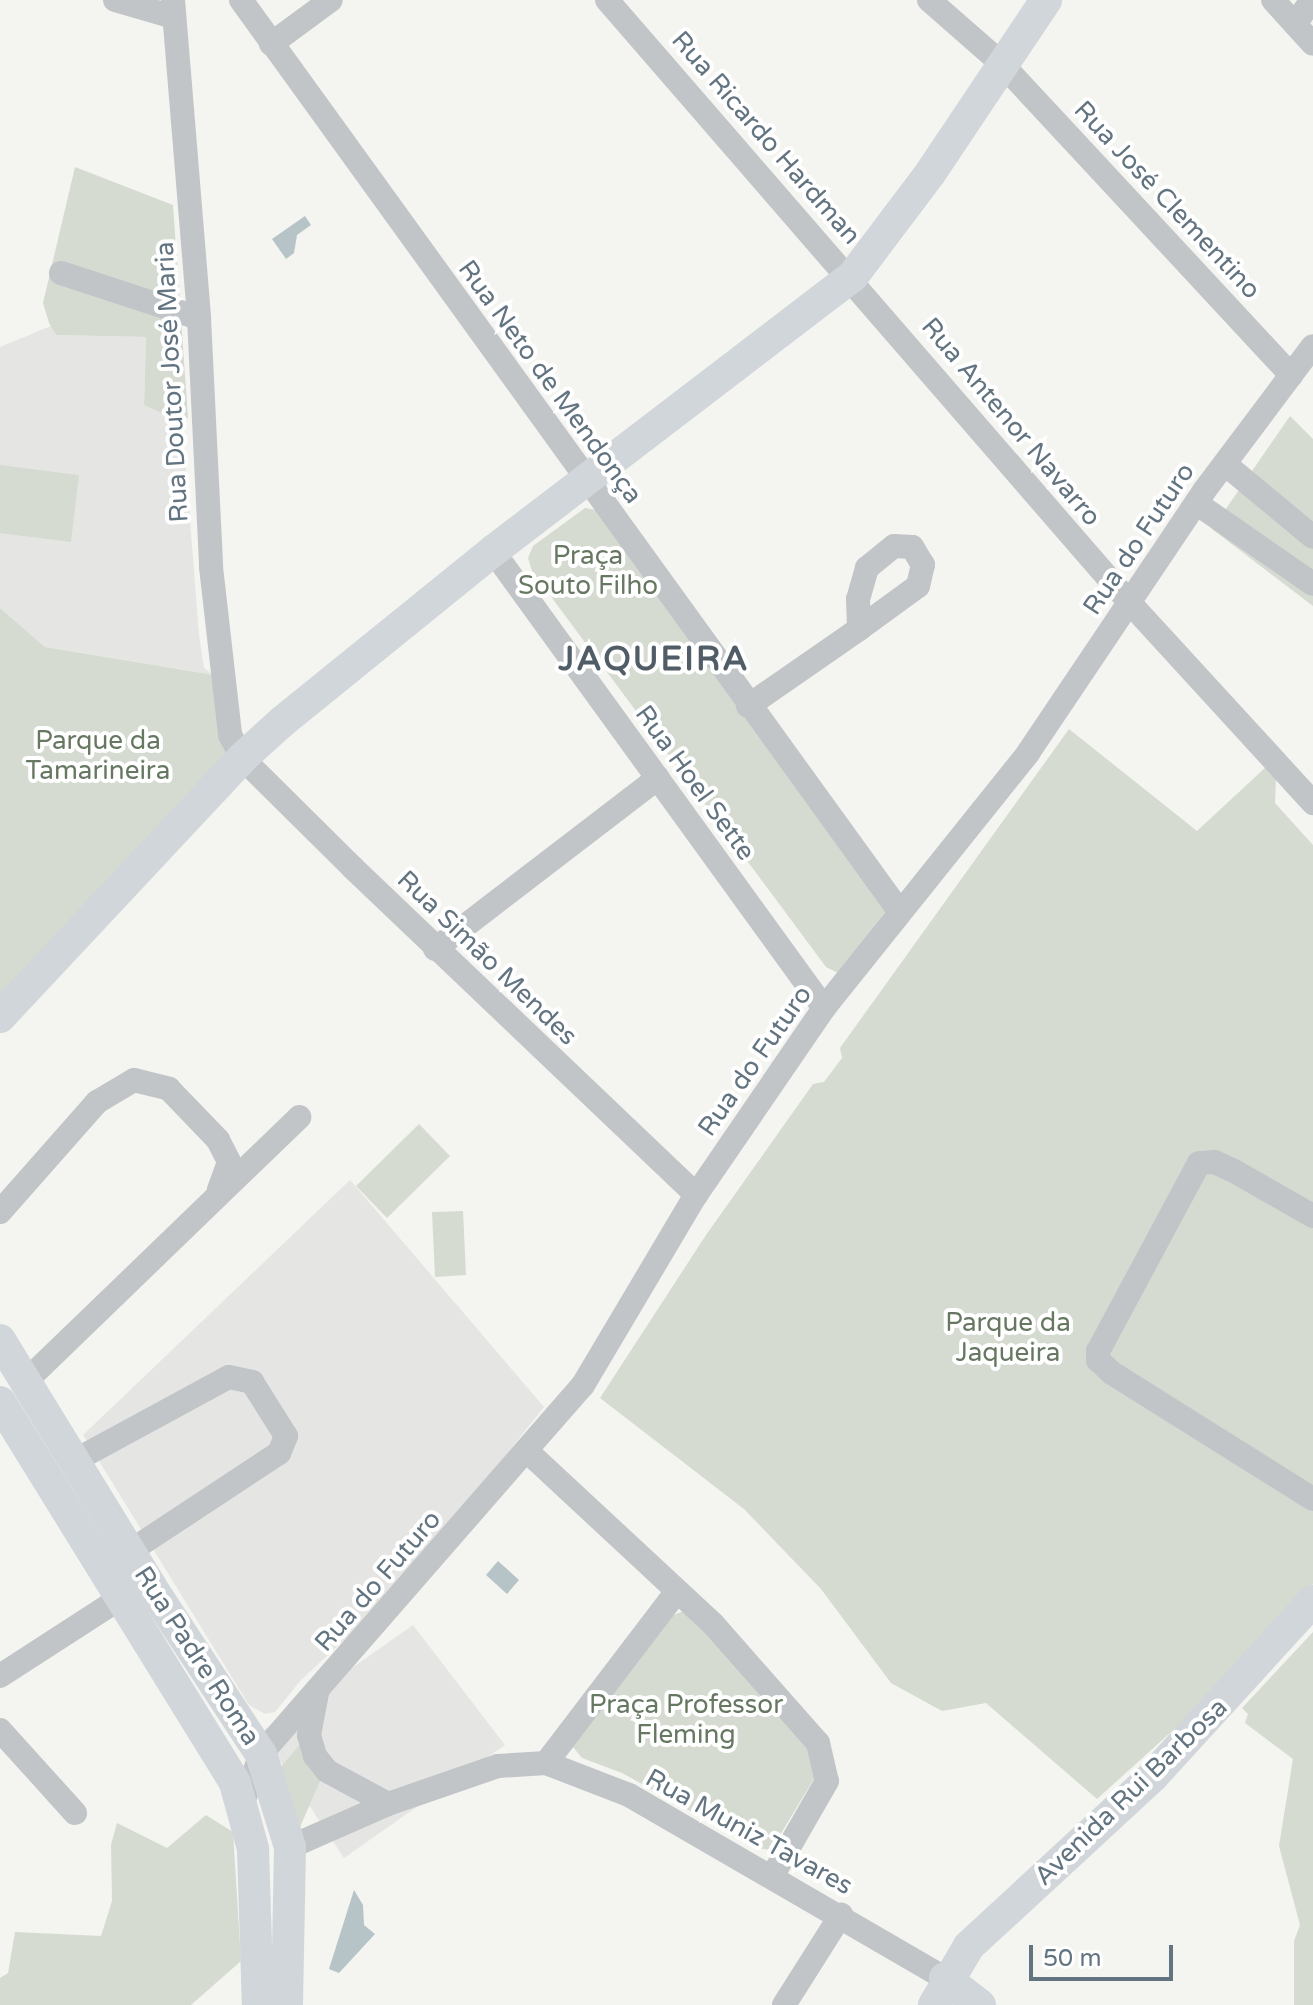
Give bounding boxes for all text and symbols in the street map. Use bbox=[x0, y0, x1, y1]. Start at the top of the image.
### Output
street label: Rua Ricardo Hardman bbox=[665, 25, 867, 251]
street label: Rua José Clementino bbox=[1067, 95, 1267, 305]
street label: Rua Doutor José Maria bbox=[149, 241, 195, 523]
street label: Rua Neto de Mendonça bbox=[451, 254, 649, 510]
street label: Rua Antenor Navarro bbox=[915, 312, 1107, 532]
street label: Rua do Futuro bbox=[1077, 457, 1201, 621]
park label: Praça Souto Filho bbox=[518, 540, 658, 602]
district label: JAQUEIRA bbox=[558, 640, 750, 680]
street label: Rua Hoel Sette bbox=[628, 699, 762, 867]
park label: Parque da Tamarineira bbox=[26, 725, 170, 786]
street label: Rua Simão Mendes bbox=[391, 864, 583, 1052]
street label: Rua do Futuro bbox=[692, 980, 818, 1142]
park label: Parque da Jaqueira bbox=[945, 1307, 1071, 1368]
street label: Rua do Futuro bbox=[308, 1504, 448, 1658]
street label: Rua Padre Roma bbox=[127, 1561, 267, 1751]
park label: Praça Professor Fleming bbox=[589, 1689, 783, 1750]
street label: Avenida Rui Barbosa bbox=[1028, 1692, 1234, 1892]
street label: Rua Muniz Tavares bbox=[640, 1762, 858, 1902]
scale bar bbox=[1033, 1929, 1177, 1979]
text: 50 m bbox=[1043, 1944, 1101, 1973]

